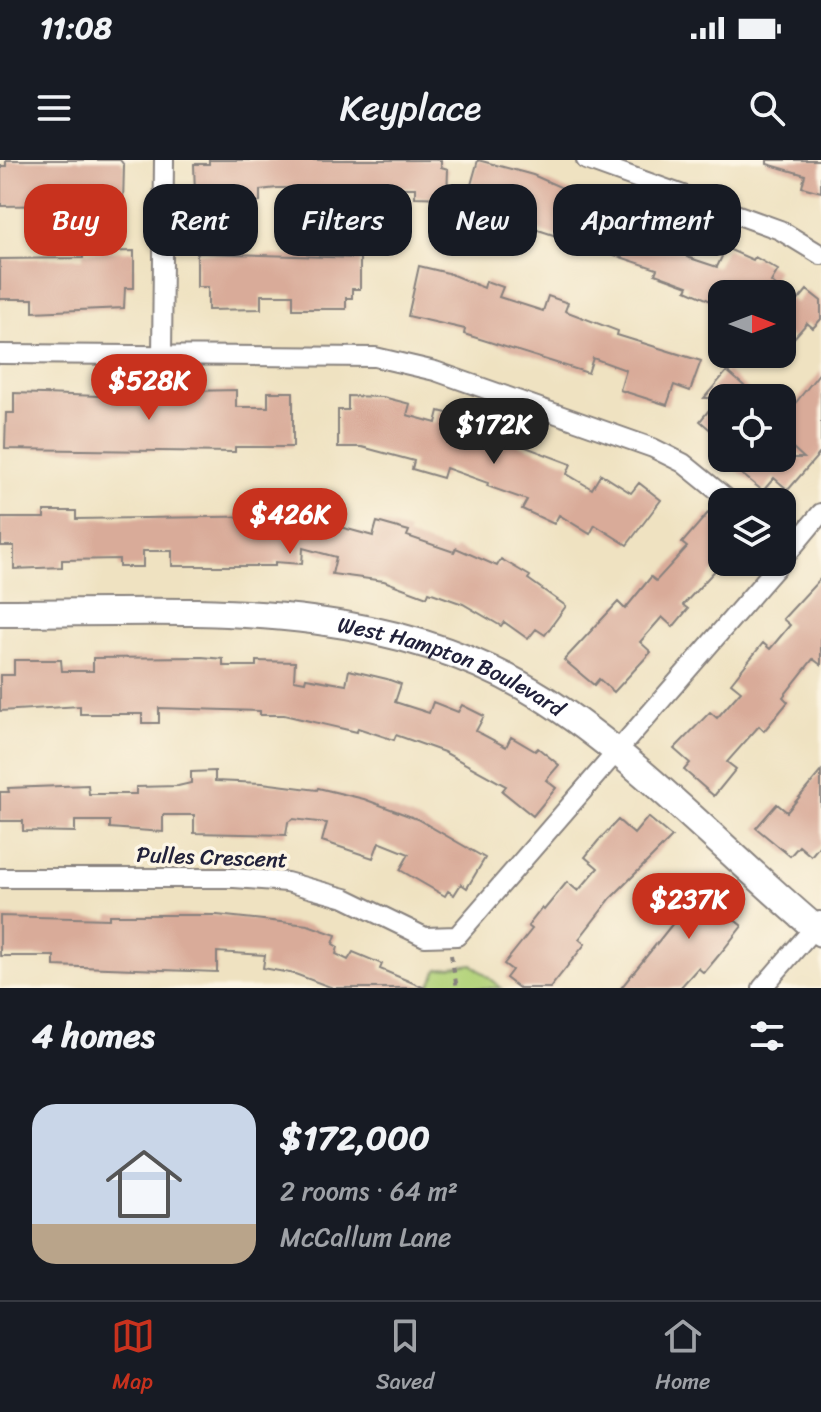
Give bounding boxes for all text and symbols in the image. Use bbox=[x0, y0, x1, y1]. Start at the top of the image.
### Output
text: 11:08 bbox=[40, 1, 112, 55]
text: Keyplace bbox=[340, 76, 481, 140]
icon: menu bbox=[32, 86, 76, 130]
icon: search bbox=[745, 86, 789, 130]
chip: Buy bbox=[24, 184, 127, 256]
chip: Rent bbox=[143, 184, 258, 256]
chip: Filters bbox=[274, 184, 412, 256]
chip: New bbox=[428, 184, 537, 256]
chip: Apartment bbox=[553, 184, 741, 256]
north arrow bbox=[708, 280, 796, 368]
map controls bbox=[708, 280, 796, 576]
pin: $528K bbox=[93, 354, 205, 422]
text: $528K bbox=[109, 357, 189, 403]
button: locate bbox=[708, 384, 796, 472]
pin: $172K bbox=[438, 398, 550, 466]
text: $172K bbox=[457, 401, 531, 447]
pin: $426K bbox=[234, 488, 346, 556]
button: layers bbox=[708, 488, 796, 576]
text: $426K bbox=[250, 491, 330, 537]
street label: West Hampton Boulevard bbox=[335, 604, 574, 728]
street label: Pulles Crescent bbox=[136, 835, 289, 879]
pin: $237K bbox=[633, 873, 745, 941]
text: $237K bbox=[650, 876, 728, 922]
text: 4 homes bbox=[32, 1006, 155, 1066]
icon: filters bbox=[745, 1014, 789, 1058]
text: $172,000 bbox=[280, 1108, 430, 1168]
icon: home bbox=[96, 1136, 192, 1232]
text: 2 rooms · 64 m² bbox=[280, 1168, 458, 1214]
text: McCallum Lane bbox=[280, 1214, 451, 1260]
tab: Map bbox=[111, 1314, 155, 1401]
tab: Saved bbox=[376, 1314, 434, 1401]
tab: Home bbox=[655, 1314, 710, 1401]

